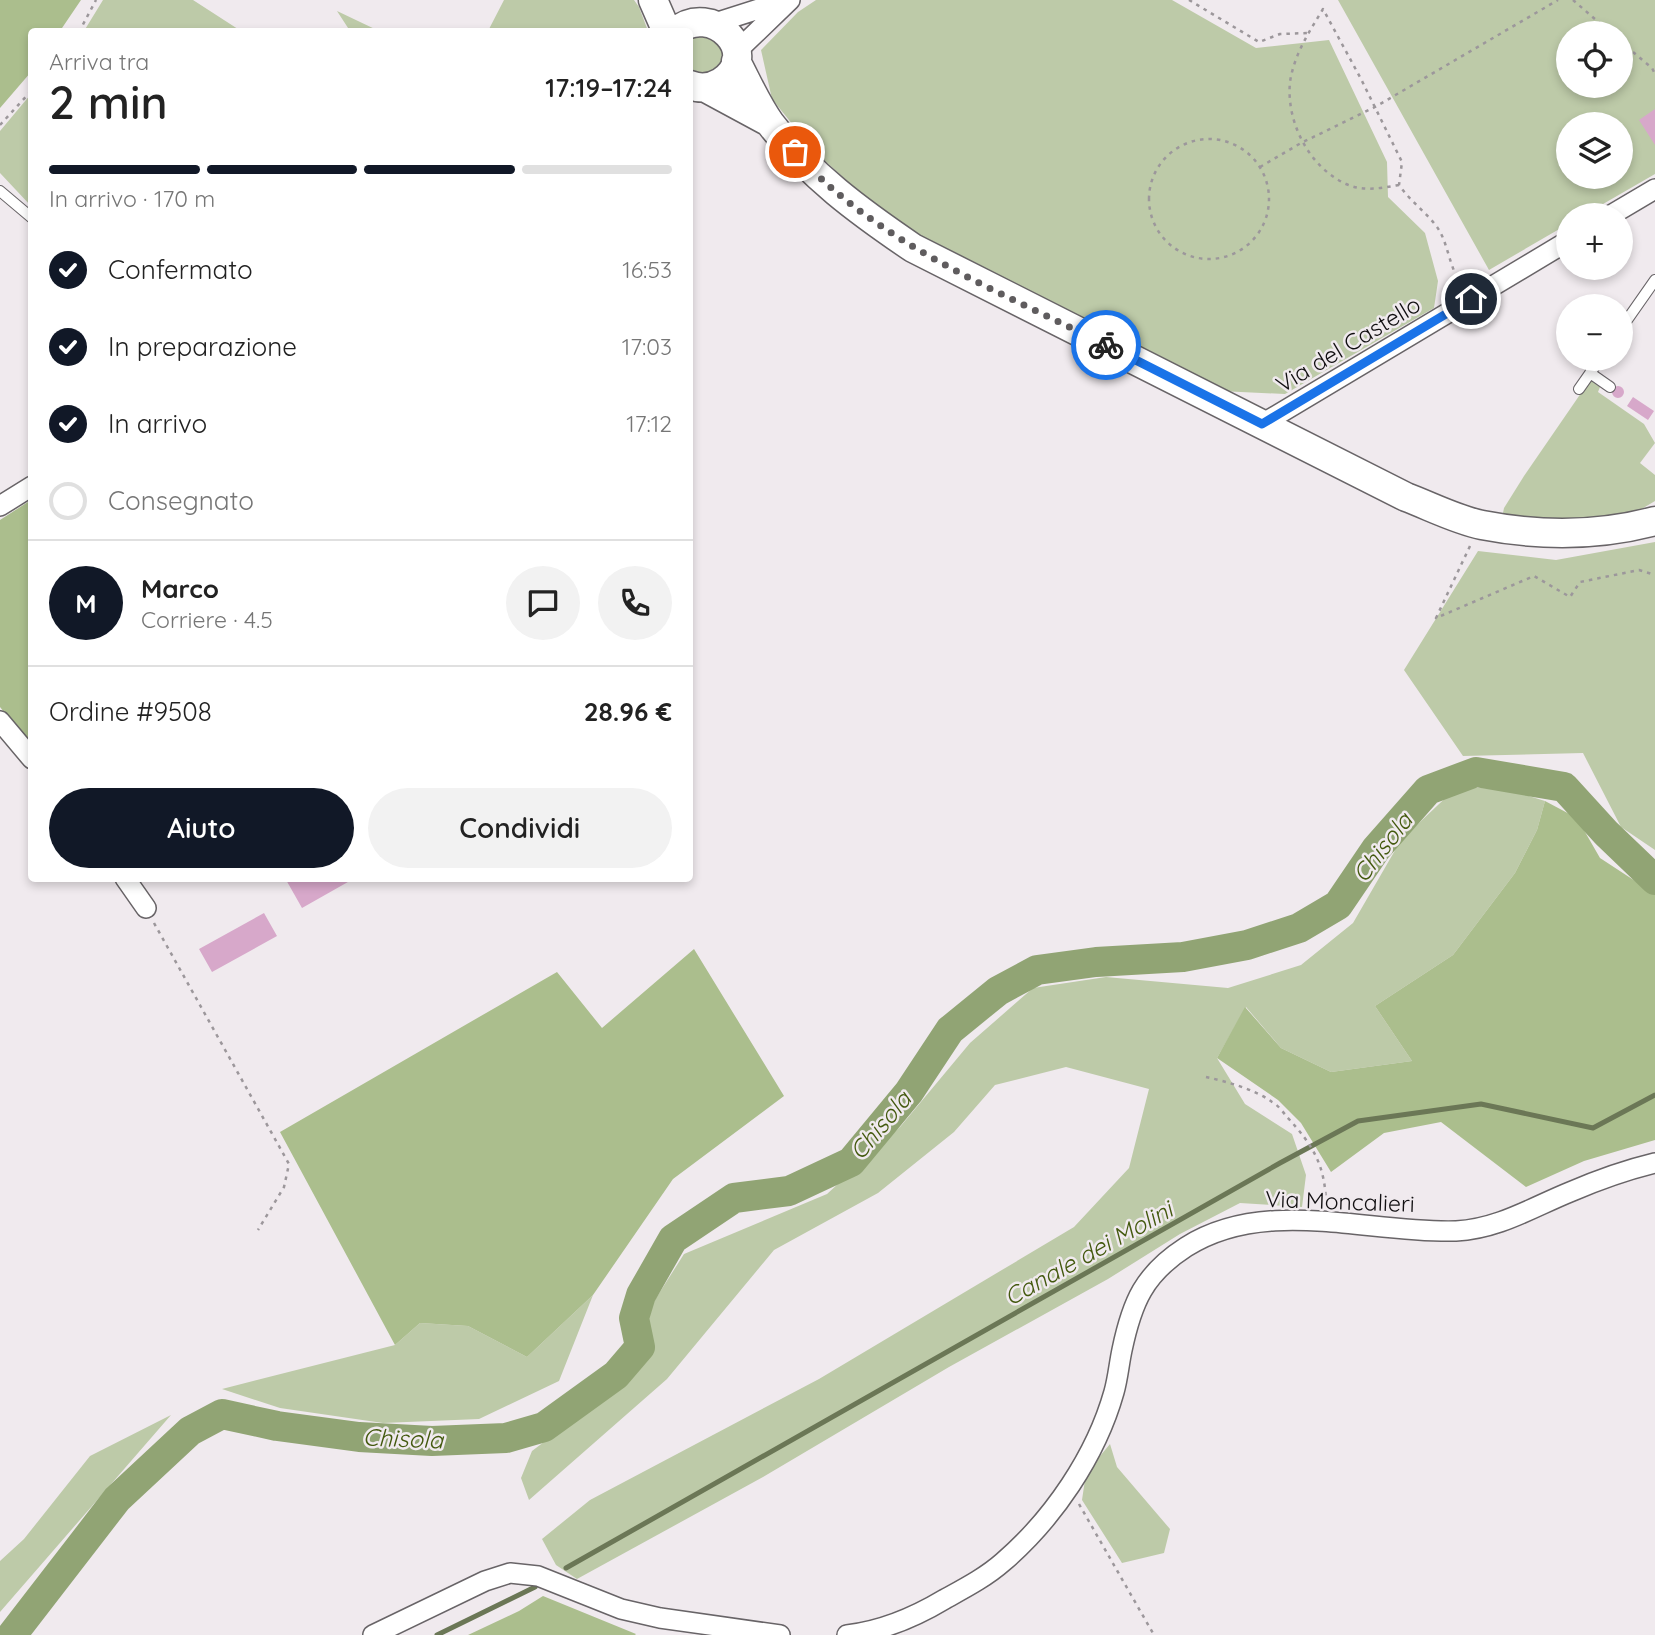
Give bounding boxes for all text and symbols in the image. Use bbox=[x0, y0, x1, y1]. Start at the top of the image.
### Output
map controls bbox=[1556, 21, 1633, 371]
button: locate bbox=[1556, 21, 1633, 98]
text: Arriva tra bbox=[49, 47, 149, 76]
text: 17:19–17:24 bbox=[545, 71, 672, 104]
text: 2 min bbox=[49, 73, 168, 131]
button: layers bbox=[1556, 112, 1633, 189]
pin bbox=[765, 122, 825, 182]
icon: bag bbox=[776, 133, 814, 171]
text: In arrivo · 170 m bbox=[49, 184, 215, 213]
button: + bbox=[1556, 203, 1633, 280]
icon: check bbox=[49, 251, 87, 289]
text: Confermato bbox=[108, 253, 253, 286]
text: 16:53 bbox=[622, 255, 672, 284]
pin bbox=[1441, 269, 1501, 329]
icon: home bbox=[1452, 280, 1490, 318]
street label: Via del Castello bbox=[1270, 289, 1426, 399]
button: − bbox=[1556, 294, 1633, 371]
courier bbox=[1071, 310, 1141, 380]
icon: bike bbox=[1087, 326, 1125, 364]
icon: check bbox=[49, 328, 87, 366]
text: In preparazione bbox=[108, 330, 297, 363]
text: 17:03 bbox=[622, 332, 672, 361]
icon: check bbox=[49, 405, 87, 443]
text: In arrivo bbox=[108, 407, 207, 440]
text: 17:12 bbox=[626, 409, 672, 438]
text: Consegnato bbox=[108, 484, 254, 517]
button: chat bbox=[506, 566, 580, 640]
button: phone bbox=[598, 566, 672, 640]
text: Marco bbox=[141, 572, 219, 605]
text: M bbox=[75, 587, 97, 620]
text: Corriere · 4.5 bbox=[141, 605, 273, 634]
text: Ordine #9508 bbox=[49, 695, 212, 728]
text: 28.96 € bbox=[584, 695, 672, 728]
button: Aiuto bbox=[49, 788, 354, 868]
button: Condividi bbox=[368, 788, 672, 868]
water label: Chisola bbox=[1345, 805, 1419, 888]
water label: Chisola bbox=[843, 1084, 918, 1165]
street label: Via Moncalieri bbox=[1265, 1184, 1415, 1218]
water label: Canale dei Molini bbox=[999, 1193, 1180, 1312]
water label: Chisola bbox=[362, 1422, 445, 1454]

